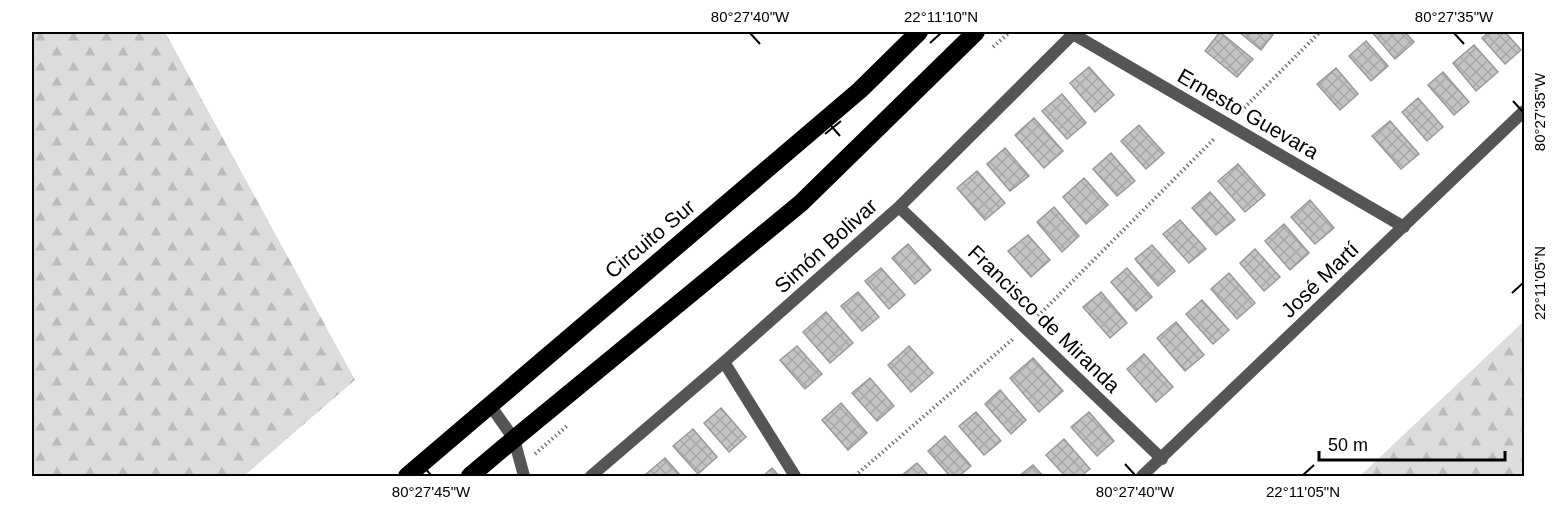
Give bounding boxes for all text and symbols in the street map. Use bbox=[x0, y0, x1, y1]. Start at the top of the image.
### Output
text: 80°27'40"W bbox=[711, 8, 790, 25]
text: 22°11'10"N bbox=[904, 8, 978, 25]
text: 80°27'35"W bbox=[1415, 8, 1494, 25]
street label: Ernesto Guevara bbox=[1174, 64, 1323, 163]
text: 80°27'35"W bbox=[1531, 72, 1548, 151]
street label: Simón Bolivar bbox=[770, 194, 882, 298]
street label: Circuito Sur bbox=[600, 195, 699, 283]
street label: José Martí bbox=[1276, 237, 1363, 322]
street label: Francisco de Miranda bbox=[964, 240, 1125, 397]
text: 22°11'05"N bbox=[1531, 246, 1548, 320]
scale bar bbox=[1319, 424, 1505, 462]
text: 50 m bbox=[1328, 435, 1368, 455]
text: 80°27'45"W bbox=[392, 483, 471, 500]
text: 80°27'40"W bbox=[1096, 483, 1175, 500]
text: 22°11'05"N bbox=[1266, 483, 1340, 500]

